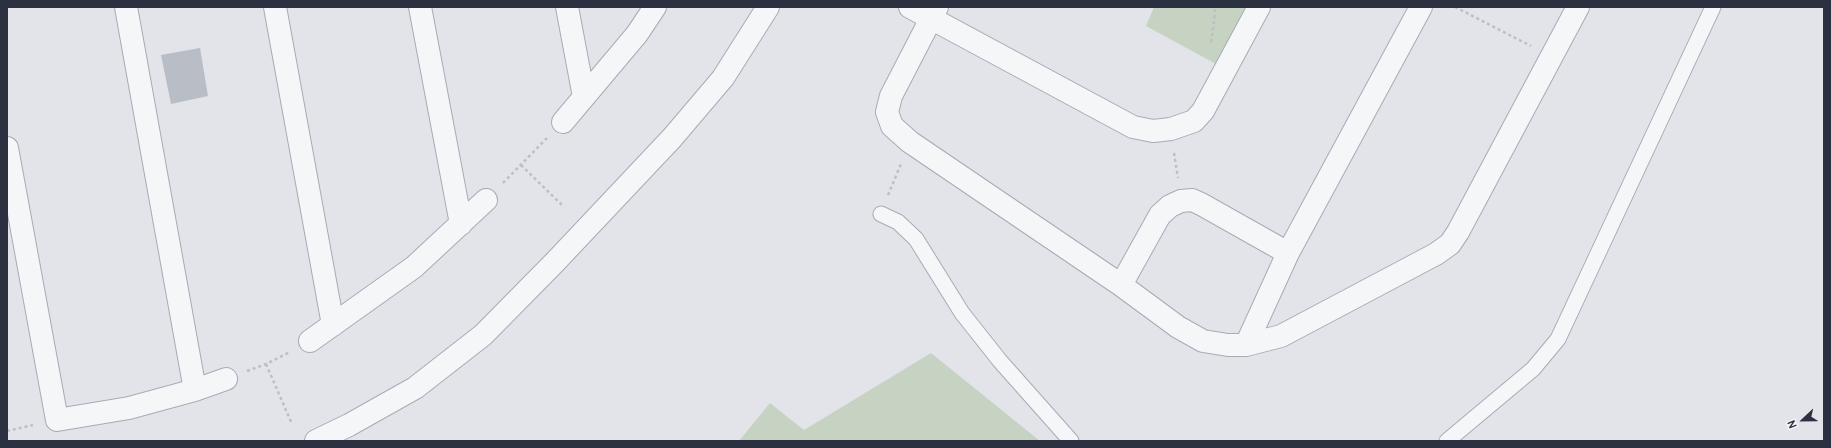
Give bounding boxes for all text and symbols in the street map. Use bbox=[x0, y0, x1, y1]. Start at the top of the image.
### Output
north arrow bbox=[1783, 400, 1823, 440]
text: N bbox=[1784, 418, 1800, 431]

